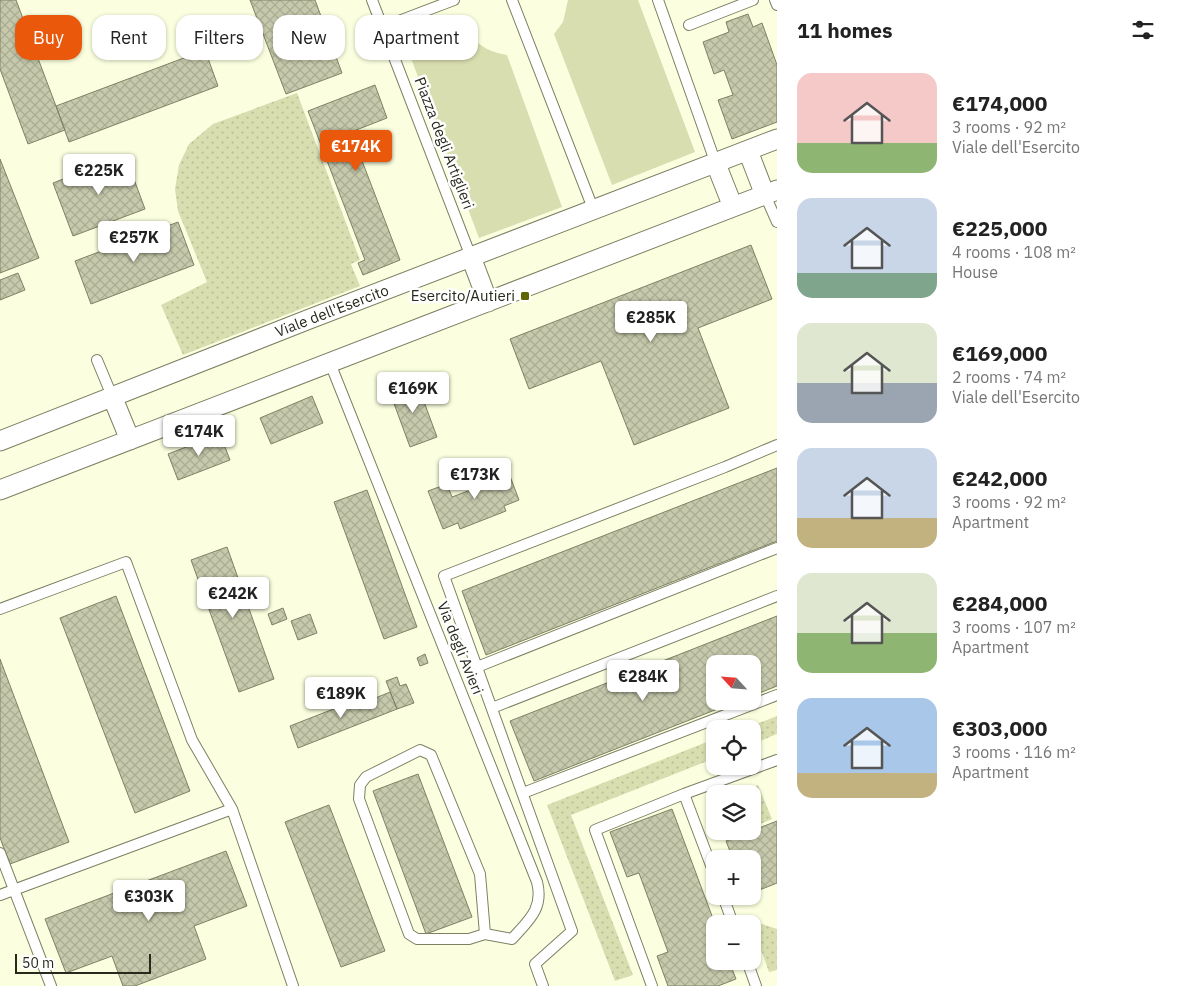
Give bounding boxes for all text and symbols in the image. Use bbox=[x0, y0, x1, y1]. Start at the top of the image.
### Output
chip: Buy bbox=[15, 15, 82, 60]
chip: Rent bbox=[92, 15, 166, 60]
chip: Filters bbox=[176, 15, 263, 60]
chip: New bbox=[273, 15, 345, 60]
chip: Apartment bbox=[355, 15, 478, 60]
text: 11 homes bbox=[797, 16, 893, 44]
icon: filters bbox=[1129, 16, 1157, 44]
street label: Piazza degli Artiglieri bbox=[411, 74, 478, 212]
text: €174,000 bbox=[952, 89, 1047, 117]
icon: home bbox=[837, 93, 897, 153]
text: 3 rooms · 92 m² bbox=[952, 117, 1066, 137]
pin: €174K bbox=[321, 130, 391, 172]
text: €174K bbox=[331, 136, 381, 156]
text: Viale dell'Esercito bbox=[952, 137, 1080, 157]
pin: €225K bbox=[64, 154, 134, 196]
text: €225K bbox=[74, 160, 124, 180]
text: €225,000 bbox=[952, 214, 1047, 242]
icon: home bbox=[837, 218, 897, 278]
pin: €257K bbox=[99, 220, 169, 263]
text: €257K bbox=[109, 227, 159, 247]
text: 4 rooms · 108 m² bbox=[952, 242, 1076, 262]
text: House bbox=[952, 262, 998, 282]
street label: Viale dell'Esercito bbox=[272, 280, 391, 341]
place label: Esercito/Autieri bbox=[411, 286, 515, 305]
marker: Esercito/Autieri bbox=[519, 290, 531, 302]
pin: €285K bbox=[616, 300, 686, 343]
text: €285K bbox=[626, 307, 676, 327]
text: €169,000 bbox=[952, 339, 1047, 367]
icon: home bbox=[837, 343, 897, 403]
text: 2 rooms · 74 m² bbox=[952, 367, 1066, 387]
pin: €169K bbox=[378, 372, 448, 414]
text: €169K bbox=[388, 378, 438, 398]
text: Viale dell'Esercito bbox=[952, 387, 1080, 407]
pin: €174K bbox=[164, 414, 234, 457]
text: €174K bbox=[174, 421, 224, 441]
pin: €173K bbox=[440, 458, 510, 500]
text: €173K bbox=[450, 464, 500, 484]
text: €242,000 bbox=[952, 464, 1047, 492]
icon: home bbox=[837, 468, 897, 528]
text: 3 rooms · 92 m² bbox=[952, 492, 1066, 512]
text: Apartment bbox=[952, 512, 1029, 532]
pin: €242K bbox=[198, 576, 268, 619]
text: €242K bbox=[208, 583, 258, 603]
text: €284,000 bbox=[952, 589, 1047, 617]
icon: home bbox=[837, 593, 897, 653]
street label: Via degli Avieri bbox=[433, 599, 488, 697]
text: 3 rooms · 107 m² bbox=[952, 617, 1076, 637]
text: Apartment bbox=[952, 637, 1029, 657]
north arrow bbox=[706, 655, 761, 710]
map controls bbox=[706, 655, 761, 970]
pin: €284K bbox=[608, 660, 678, 702]
text: €284K bbox=[618, 666, 668, 686]
pin: €189K bbox=[306, 676, 376, 719]
text: €189K bbox=[316, 683, 366, 703]
text: €303,000 bbox=[952, 714, 1047, 742]
icon: home bbox=[837, 718, 897, 778]
button: locate bbox=[706, 720, 761, 775]
text: 3 rooms · 116 m² bbox=[952, 742, 1076, 762]
text: Apartment bbox=[952, 762, 1029, 782]
button: layers bbox=[706, 785, 761, 840]
button: + bbox=[706, 850, 761, 905]
pin: €303K bbox=[114, 880, 184, 922]
text: €303K bbox=[124, 886, 174, 906]
button: − bbox=[706, 915, 761, 970]
scale bar bbox=[15, 951, 151, 974]
text: 50 m bbox=[22, 954, 54, 972]

